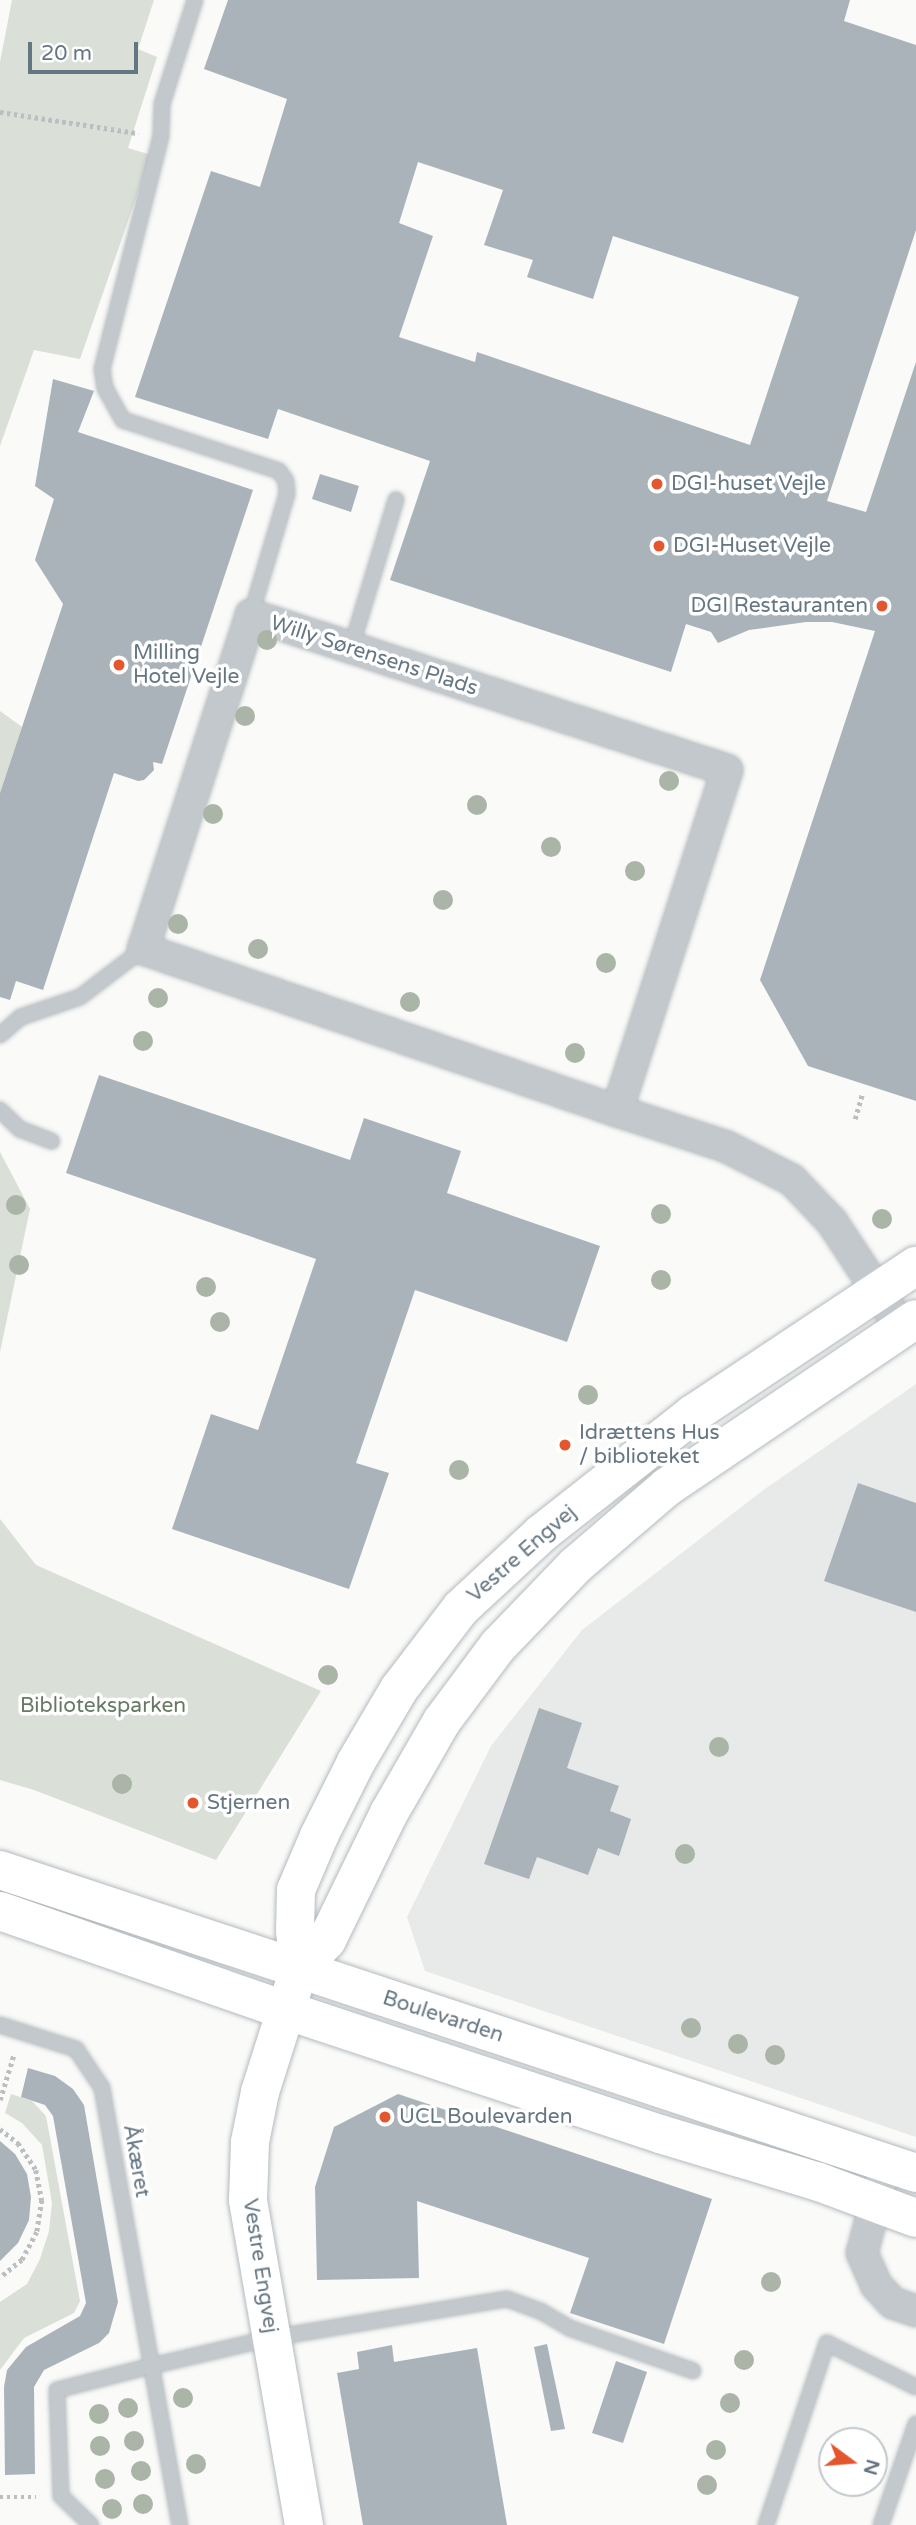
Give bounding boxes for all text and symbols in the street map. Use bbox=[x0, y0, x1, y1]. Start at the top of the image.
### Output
scale bar bbox=[32, 28, 142, 72]
text: 20 m bbox=[41, 41, 92, 66]
place label: DGI-huset Vejle bbox=[671, 471, 826, 497]
marker: DGI-huset Vejle bbox=[649, 476, 665, 492]
place label: DGI-Huset Vejle bbox=[673, 533, 831, 559]
marker: DGI-Huset Vejle bbox=[651, 538, 667, 554]
place label: DGI Restauranten bbox=[691, 593, 868, 619]
marker: DGI Restauranten bbox=[874, 598, 890, 614]
street label: Willy Sørensens Plads bbox=[267, 611, 481, 701]
place label: Milling Hotel Vejle bbox=[133, 640, 239, 690]
marker: Milling Hotel Vejle bbox=[111, 657, 127, 673]
place label: Idrættens Hus / biblioteket bbox=[579, 1420, 720, 1470]
marker: Idrættens Hus / biblioteket bbox=[557, 1437, 573, 1453]
street label: Vestre Engvej bbox=[462, 1500, 582, 1608]
park label: Biblioteksparken bbox=[20, 1693, 186, 1719]
place label: Stjernen bbox=[207, 1790, 290, 1816]
marker: Stjernen bbox=[185, 1795, 201, 1811]
street label: Boulevarden bbox=[379, 1986, 507, 2048]
place label: UCL Boulevarden bbox=[399, 2104, 573, 2130]
marker: UCL Boulevarden bbox=[377, 2109, 393, 2125]
street label: Åkæret bbox=[117, 2123, 155, 2199]
street label: Vestre Engvej bbox=[237, 2197, 283, 2335]
north arrow bbox=[818, 2427, 888, 2497]
text: N bbox=[859, 2457, 884, 2478]

